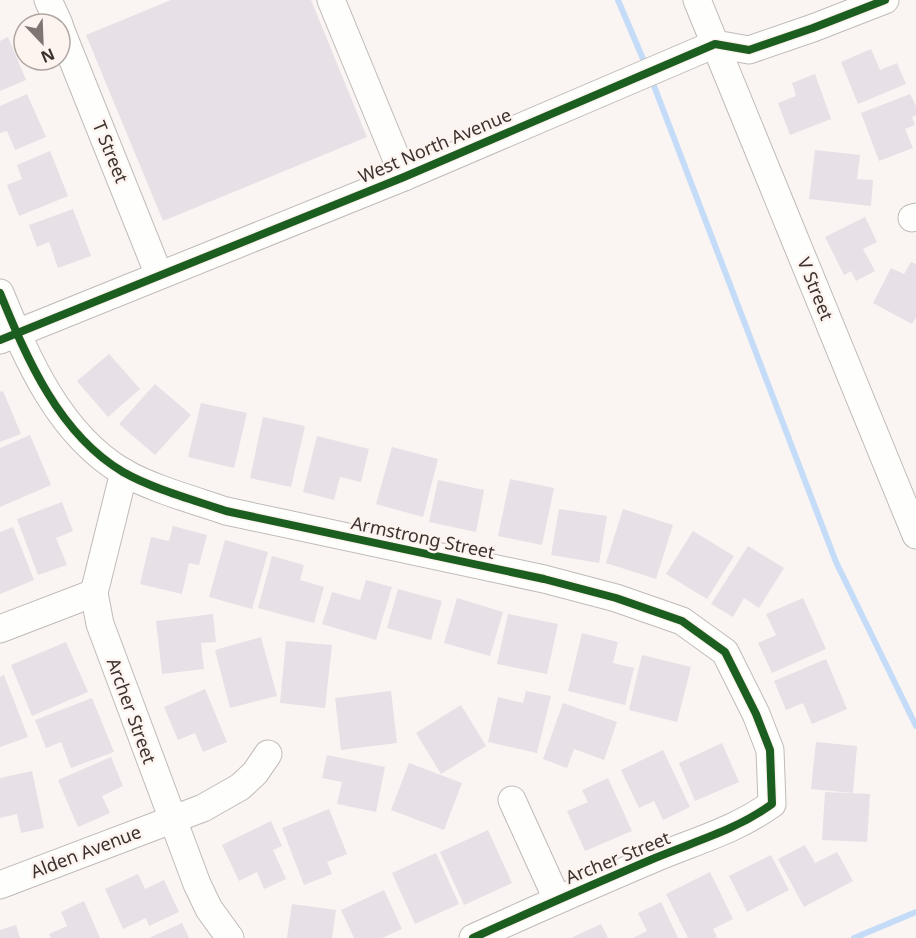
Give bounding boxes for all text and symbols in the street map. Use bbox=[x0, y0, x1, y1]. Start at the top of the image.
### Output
north arrow bbox=[12, 12, 72, 72]
text: N bbox=[38, 43, 58, 68]
street label: West North Avenue bbox=[355, 102, 515, 188]
street label: T Street bbox=[88, 117, 134, 187]
street label: V Street bbox=[792, 254, 840, 324]
street label: Armstrong Street bbox=[349, 510, 498, 564]
street label: Archer Street bbox=[102, 654, 162, 767]
street label: Alden Avenue bbox=[27, 819, 144, 883]
street label: Archer Street bbox=[562, 825, 674, 889]

